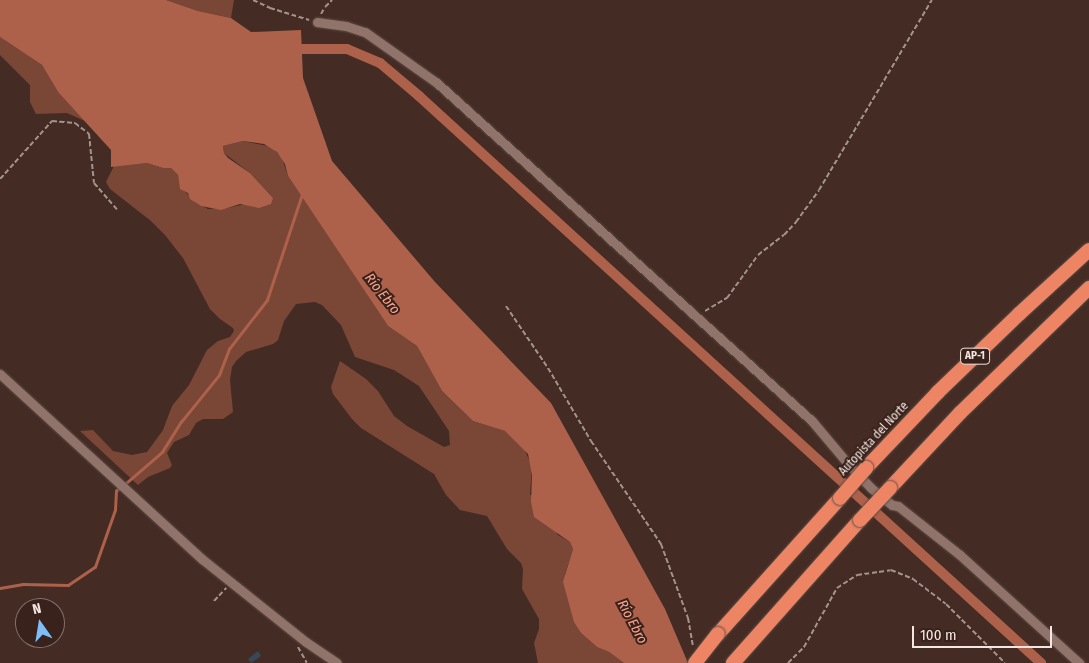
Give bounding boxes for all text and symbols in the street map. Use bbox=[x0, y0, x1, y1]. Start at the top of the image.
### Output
water label: Río Ebro bbox=[361, 270, 403, 318]
road number: AP-1 bbox=[960, 348, 990, 364]
street label: Autopista del Norte bbox=[836, 399, 912, 479]
water label: Río Ebro bbox=[613, 597, 651, 647]
north arrow bbox=[15, 598, 65, 648]
text: N bbox=[31, 600, 43, 618]
scale bar bbox=[914, 616, 1054, 648]
text: 100 m bbox=[920, 626, 957, 644]

